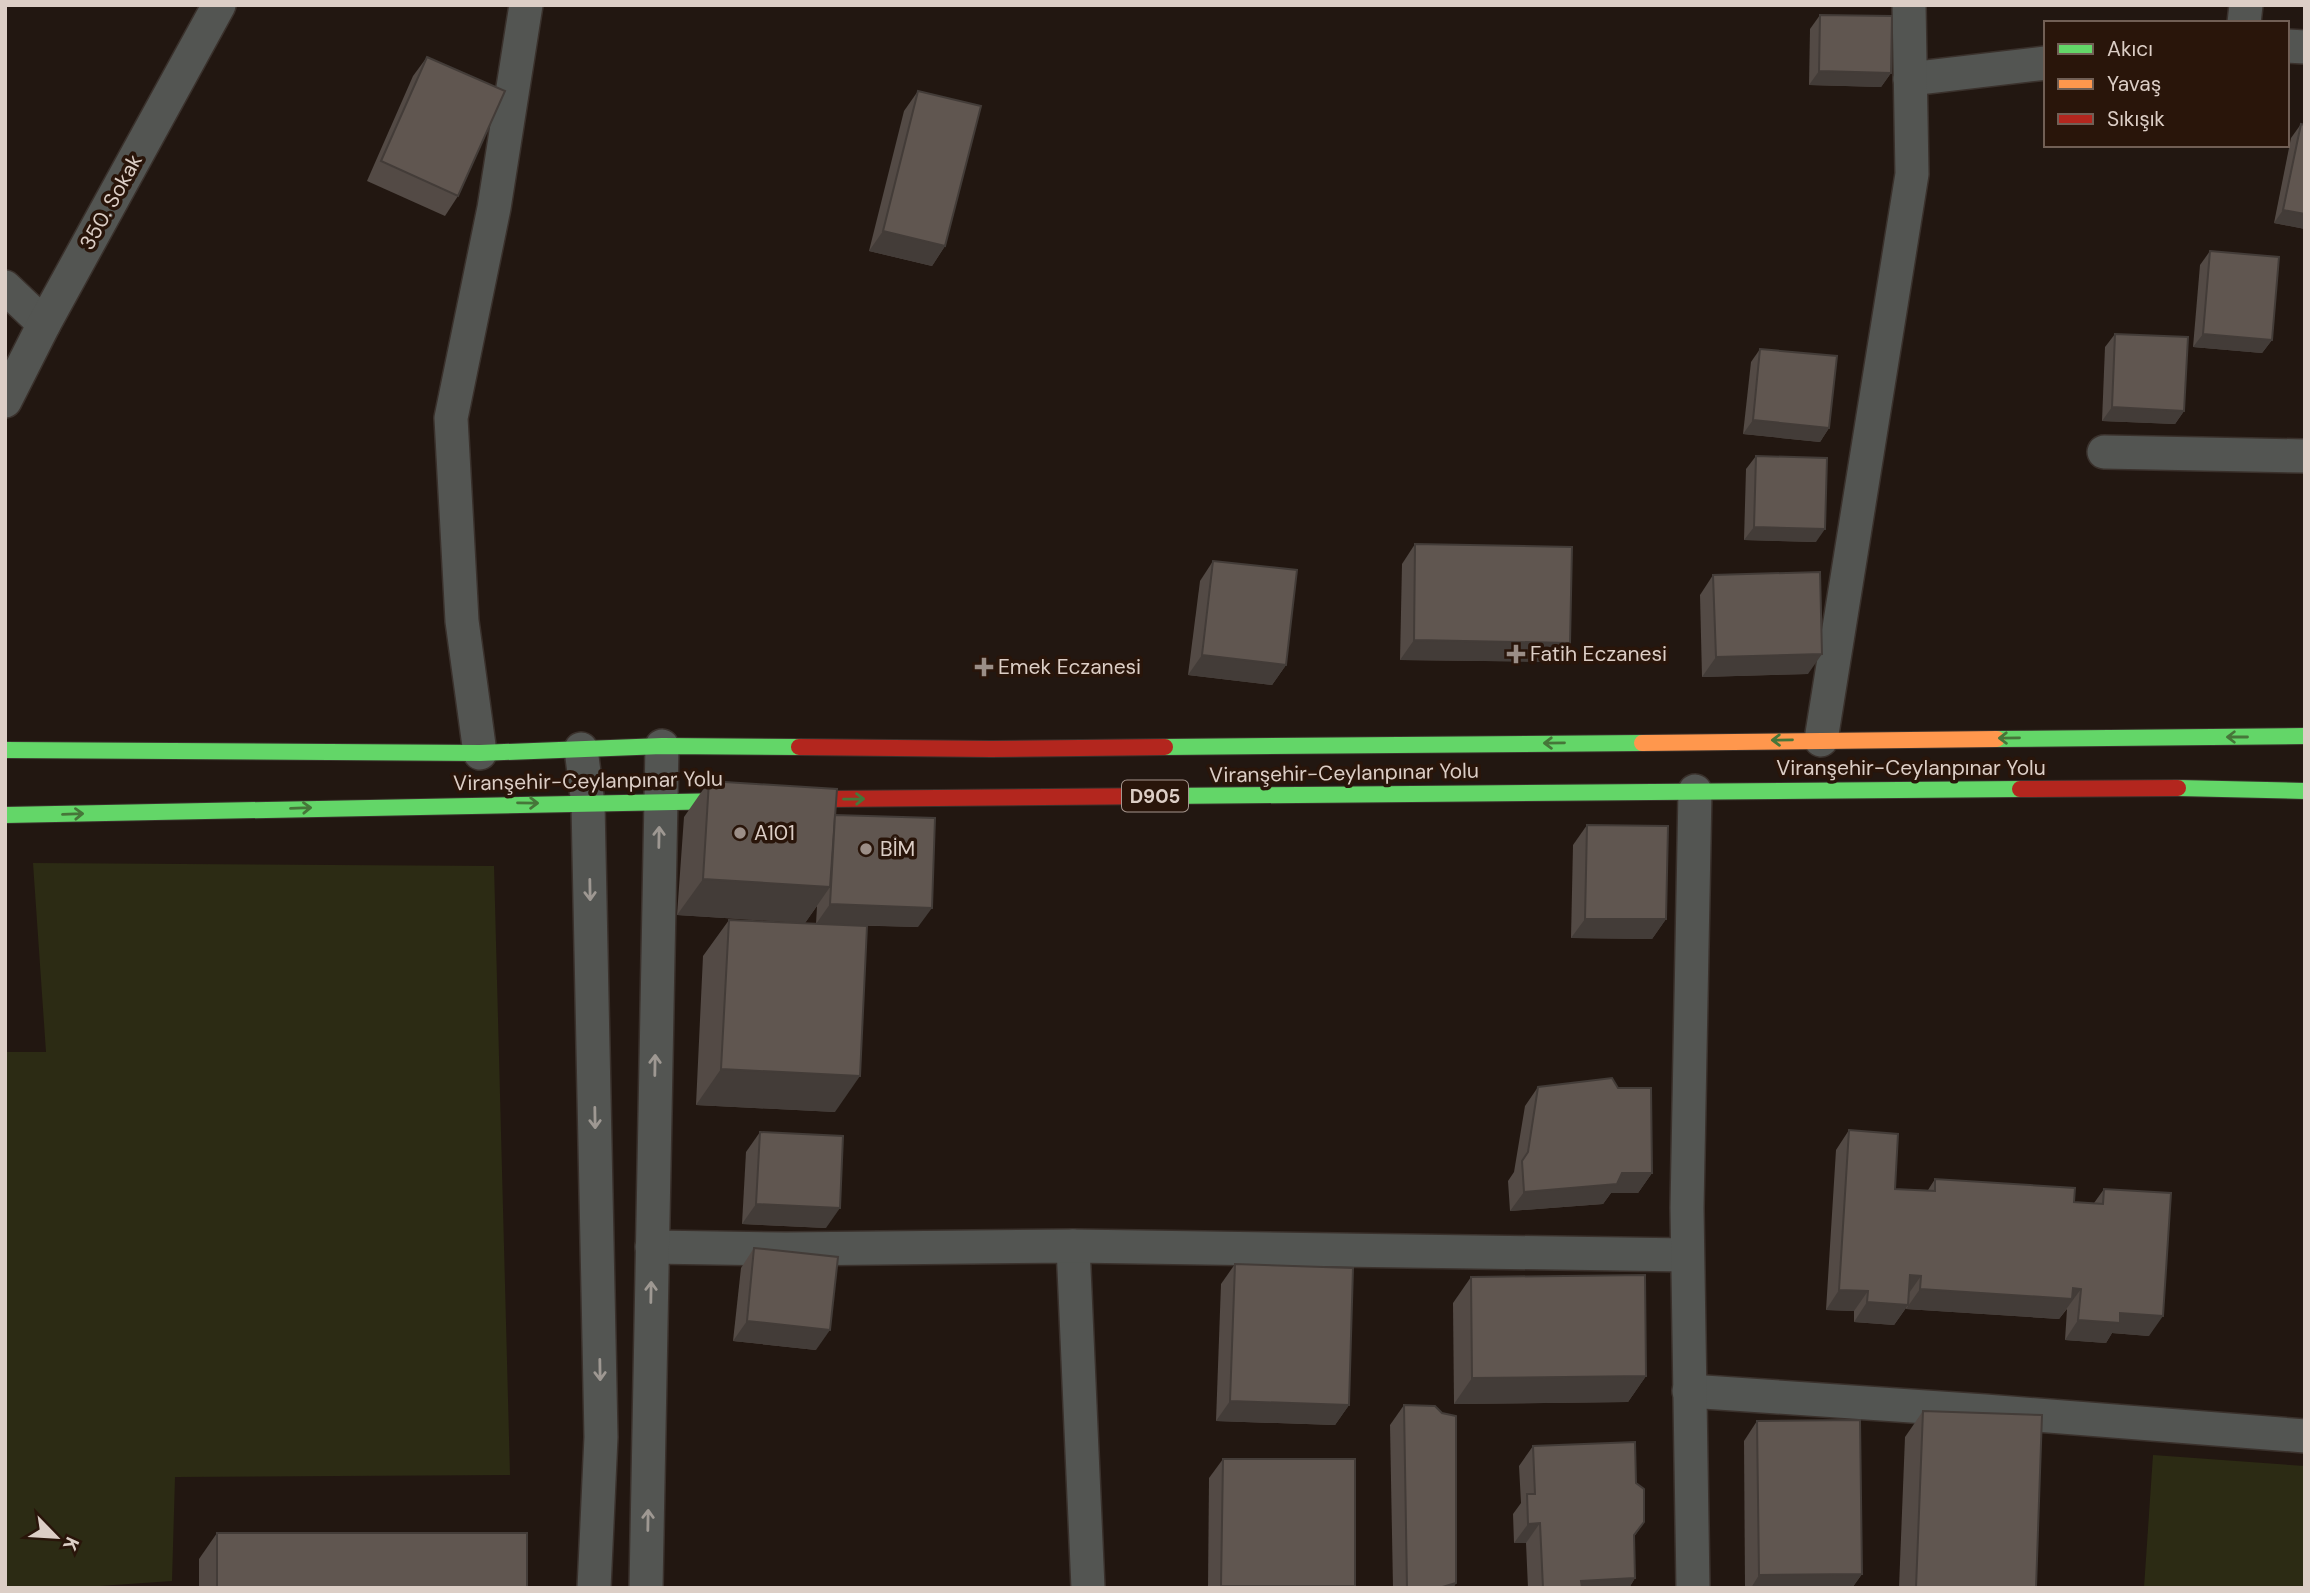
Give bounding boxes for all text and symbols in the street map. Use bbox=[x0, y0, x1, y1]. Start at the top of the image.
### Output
legend bbox=[2044, 21, 2289, 147]
text: Akıcı bbox=[2107, 35, 2153, 63]
text: Yavaş bbox=[2107, 70, 2161, 98]
text: Sıkışık bbox=[2107, 105, 2165, 133]
street label: 350. Sokak bbox=[73, 149, 149, 255]
place label: Fatih Eczanesi bbox=[1530, 640, 1667, 668]
marker: Fatih Eczanesi bbox=[1508, 646, 1524, 662]
place label: Emek Eczanesi bbox=[998, 653, 1141, 681]
marker: Emek Eczanesi bbox=[976, 659, 992, 675]
one-way arrow bbox=[2225, 730, 2248, 743]
one-way arrow bbox=[1998, 731, 2021, 745]
one-way arrow bbox=[1770, 733, 1793, 747]
one-way arrow bbox=[1543, 736, 1566, 750]
street label: Viranşehir-Ceylanpınar Yolu bbox=[1776, 754, 2046, 782]
street label: Viranşehir-Ceylanpınar Yolu bbox=[1209, 757, 1479, 789]
street label: Viranşehir-Ceylanpınar Yolu bbox=[453, 765, 723, 797]
road number: D905 bbox=[1122, 780, 1188, 811]
one-way arrow bbox=[842, 792, 865, 806]
one-way arrow bbox=[517, 796, 540, 810]
one-way arrow bbox=[289, 801, 312, 814]
one-way arrow bbox=[62, 807, 85, 820]
place label: A101 bbox=[754, 819, 795, 847]
marker: A101 bbox=[732, 825, 748, 841]
one-way arrow bbox=[652, 826, 666, 849]
place label: BİM bbox=[880, 835, 915, 863]
marker: BİM bbox=[858, 841, 874, 857]
one-way arrow bbox=[583, 878, 596, 901]
one-way arrow bbox=[648, 1053, 662, 1076]
one-way arrow bbox=[588, 1106, 601, 1129]
one-way arrow bbox=[644, 1281, 658, 1304]
one-way arrow bbox=[593, 1358, 607, 1381]
north arrow bbox=[21, 1502, 91, 1572]
one-way arrow bbox=[641, 1508, 654, 1531]
text: K bbox=[57, 1533, 85, 1555]

